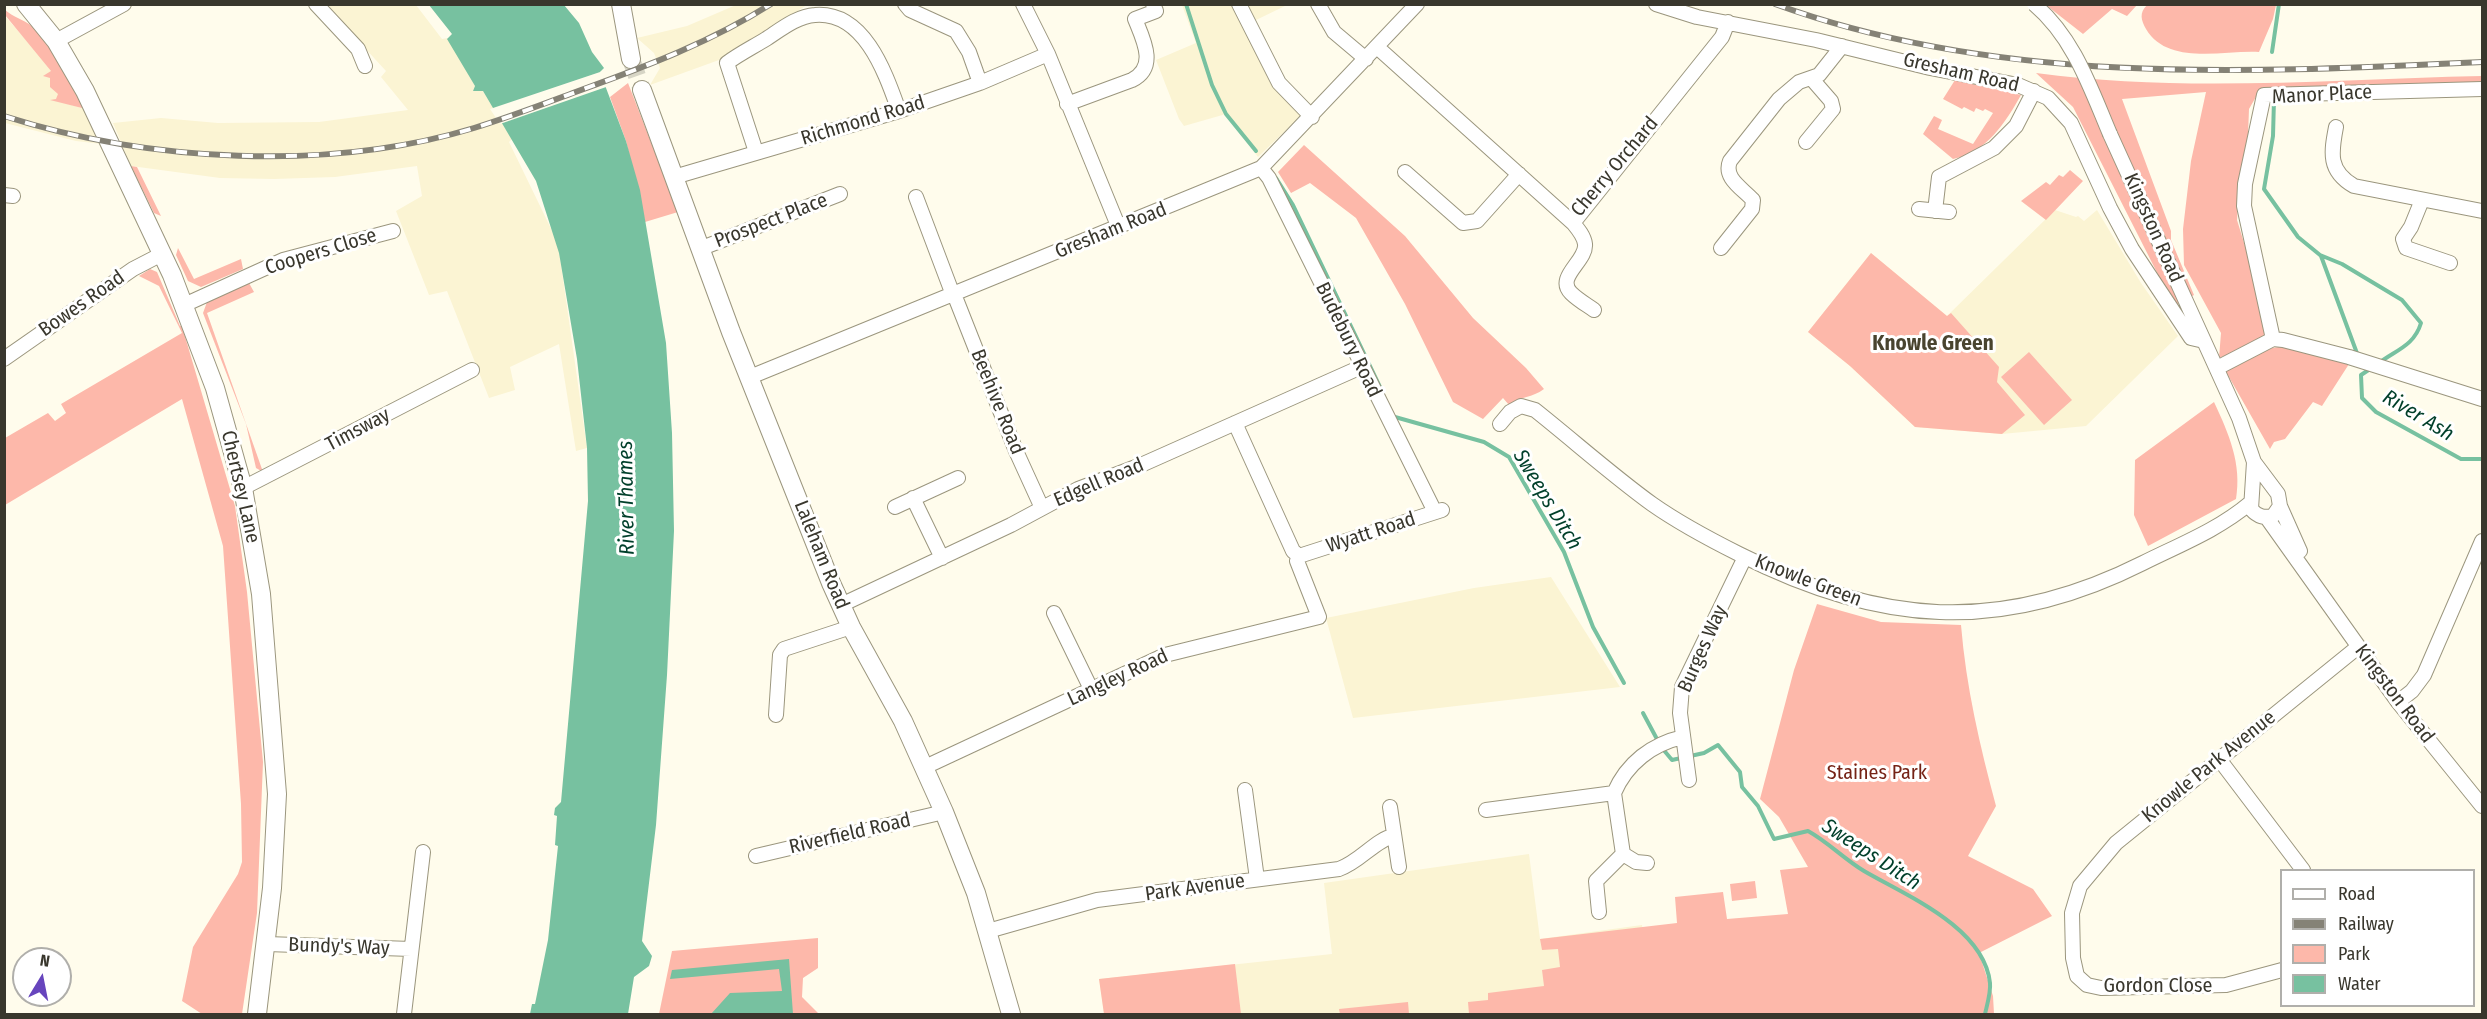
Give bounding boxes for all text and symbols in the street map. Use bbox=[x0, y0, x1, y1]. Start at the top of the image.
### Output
street label: Gresham Road bbox=[1901, 48, 2021, 98]
street label: Manor Place bbox=[2271, 80, 2373, 110]
street label: Richmond Road bbox=[798, 91, 928, 151]
street label: Cherry Orchard bbox=[1566, 112, 1664, 222]
street label: Kingston Road bbox=[2118, 169, 2188, 287]
street label: Prospect Place bbox=[711, 188, 831, 254]
street label: Gresham Road bbox=[1052, 198, 1170, 264]
street label: Coopers Close bbox=[262, 224, 380, 280]
street label: Bowes Road bbox=[35, 266, 129, 342]
street label: Budebury Road bbox=[1310, 278, 1386, 402]
district label: Knowle Green bbox=[1872, 331, 1994, 357]
street label: Beehive Road bbox=[965, 346, 1029, 458]
water label: River Ash bbox=[2378, 385, 2458, 447]
street label: Timsway bbox=[322, 403, 394, 457]
street label: Chertsey Lane bbox=[215, 428, 265, 546]
water label: River Thames bbox=[613, 441, 641, 555]
water label: Sweeps Ditch bbox=[1507, 445, 1587, 555]
street label: Edgell Road bbox=[1050, 453, 1148, 513]
street label: Laleham Road bbox=[788, 497, 854, 613]
street label: Wyatt Road bbox=[1323, 507, 1419, 559]
street label: Knowle Green bbox=[1751, 550, 1865, 612]
street label: Burges Way bbox=[1673, 602, 1733, 696]
street label: Kingston Road bbox=[2349, 640, 2439, 748]
street label: Langley Road bbox=[1064, 644, 1172, 712]
street label: Knowle Park Avenue bbox=[2137, 706, 2281, 828]
park label: Staines Park bbox=[1827, 761, 1927, 785]
street label: Riverfield Road bbox=[787, 808, 913, 860]
water label: Sweeps Ditch bbox=[1817, 814, 1925, 896]
street label: Park Avenue bbox=[1144, 869, 1246, 907]
legend bbox=[2280, 869, 2475, 1007]
text: Road bbox=[2338, 883, 2375, 905]
text: Railway bbox=[2338, 913, 2394, 935]
street label: Bundy's Way bbox=[288, 933, 390, 961]
text: Park bbox=[2338, 943, 2370, 965]
north arrow bbox=[12, 947, 72, 1007]
text: N bbox=[38, 951, 51, 971]
text: Water bbox=[2338, 973, 2381, 995]
street label: Gordon Close bbox=[2104, 974, 2212, 998]

